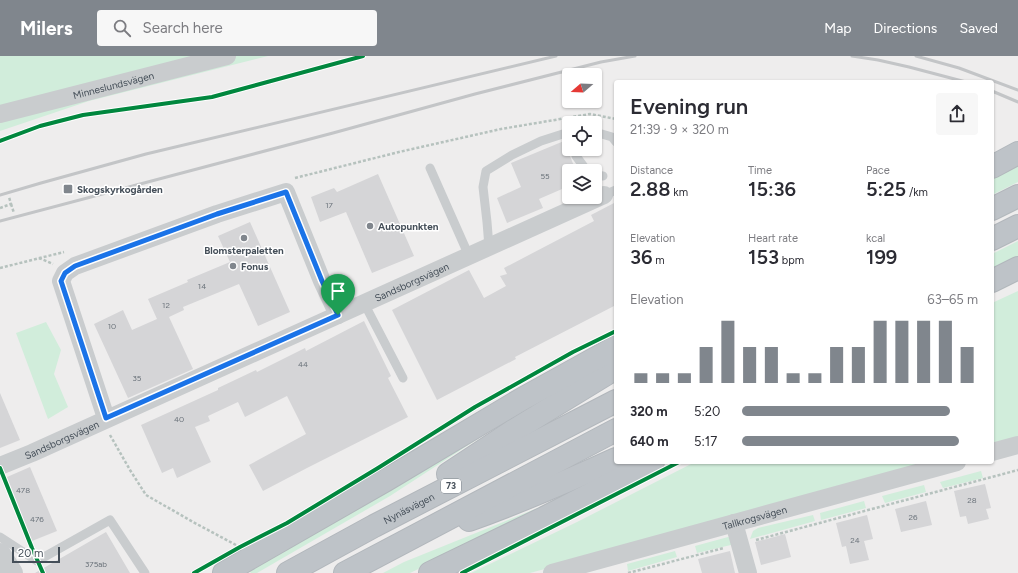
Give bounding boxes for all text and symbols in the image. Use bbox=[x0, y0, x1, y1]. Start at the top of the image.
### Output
search box bbox=[97, 10, 377, 46]
text: Milers bbox=[20, 17, 73, 40]
icon: search bbox=[111, 17, 133, 39]
text: Search here bbox=[143, 19, 223, 37]
text: Map bbox=[824, 20, 852, 37]
text: Directions bbox=[874, 20, 937, 37]
text: Saved bbox=[959, 20, 998, 37]
north arrow bbox=[562, 68, 602, 108]
map controls bbox=[562, 68, 602, 204]
street label: Minneslundsvägen bbox=[72, 69, 156, 102]
text: Evening run bbox=[630, 93, 748, 120]
button: share bbox=[936, 93, 978, 135]
button: locate bbox=[562, 116, 602, 156]
text: 21:39 · 9 × 320 m bbox=[630, 122, 729, 137]
button: layers bbox=[562, 164, 602, 204]
text: Distance bbox=[630, 164, 673, 177]
text: Time bbox=[748, 164, 772, 177]
text: Pace bbox=[866, 164, 890, 177]
house number: 55 bbox=[540, 171, 550, 181]
text: 2.88 bbox=[630, 177, 671, 201]
text: 15:36 bbox=[748, 177, 796, 201]
text: 5:25 bbox=[866, 177, 906, 201]
marker: Skogskyrkogården bbox=[62, 183, 74, 195]
place label: Skogskyrkogården bbox=[77, 183, 163, 196]
text: km bbox=[671, 186, 688, 199]
text: /km bbox=[906, 186, 928, 199]
house number: 17 bbox=[325, 200, 333, 210]
place label: Autopunkten bbox=[378, 220, 439, 233]
marker: Autopunkten bbox=[365, 221, 375, 231]
text: Elevation bbox=[630, 232, 675, 245]
text: Heart rate bbox=[748, 232, 798, 245]
text: kcal bbox=[866, 232, 885, 245]
marker: Blomsterpaletten bbox=[239, 233, 249, 243]
place label: Blomsterpaletten bbox=[204, 244, 284, 257]
text: 36 bbox=[630, 245, 653, 269]
text: 153 bbox=[748, 245, 779, 269]
text: 199 bbox=[866, 245, 897, 269]
text: m bbox=[653, 254, 665, 267]
text: bpm bbox=[779, 254, 804, 267]
place label: Fonus bbox=[241, 260, 269, 273]
street label: Sandsborgsvägen bbox=[373, 260, 451, 305]
marker: Fonus bbox=[228, 261, 238, 271]
pin bbox=[321, 274, 355, 315]
icon: arrive bbox=[327, 280, 349, 302]
house number: 14 bbox=[198, 281, 206, 291]
text: Elevation bbox=[630, 292, 683, 307]
text: 63–65 m bbox=[927, 292, 978, 307]
house number: 12 bbox=[162, 300, 170, 310]
house number: 10 bbox=[108, 321, 116, 331]
house number: 44 bbox=[298, 359, 308, 369]
house number: 35 bbox=[133, 373, 142, 383]
text: 320 m bbox=[630, 404, 668, 419]
text: 5:20 bbox=[694, 404, 720, 419]
house number: 40 bbox=[174, 414, 184, 424]
street label: Sandsborgsvägen bbox=[23, 418, 101, 462]
text: 640 m bbox=[630, 434, 669, 449]
text: 5:17 bbox=[694, 434, 717, 449]
road number: 73 bbox=[441, 479, 461, 493]
house number: 478 bbox=[16, 485, 30, 495]
street label: Nynäsvägen bbox=[381, 490, 437, 527]
house number: 28 bbox=[967, 495, 977, 505]
street label: Tallkrogsvägen bbox=[721, 503, 789, 533]
house number: 26 bbox=[909, 512, 918, 522]
house number: 476 bbox=[30, 514, 44, 524]
house number: 24 bbox=[850, 535, 860, 545]
scale bar bbox=[12, 545, 60, 564]
text: 20 m bbox=[18, 547, 43, 560]
house number: 375ab bbox=[85, 559, 107, 569]

